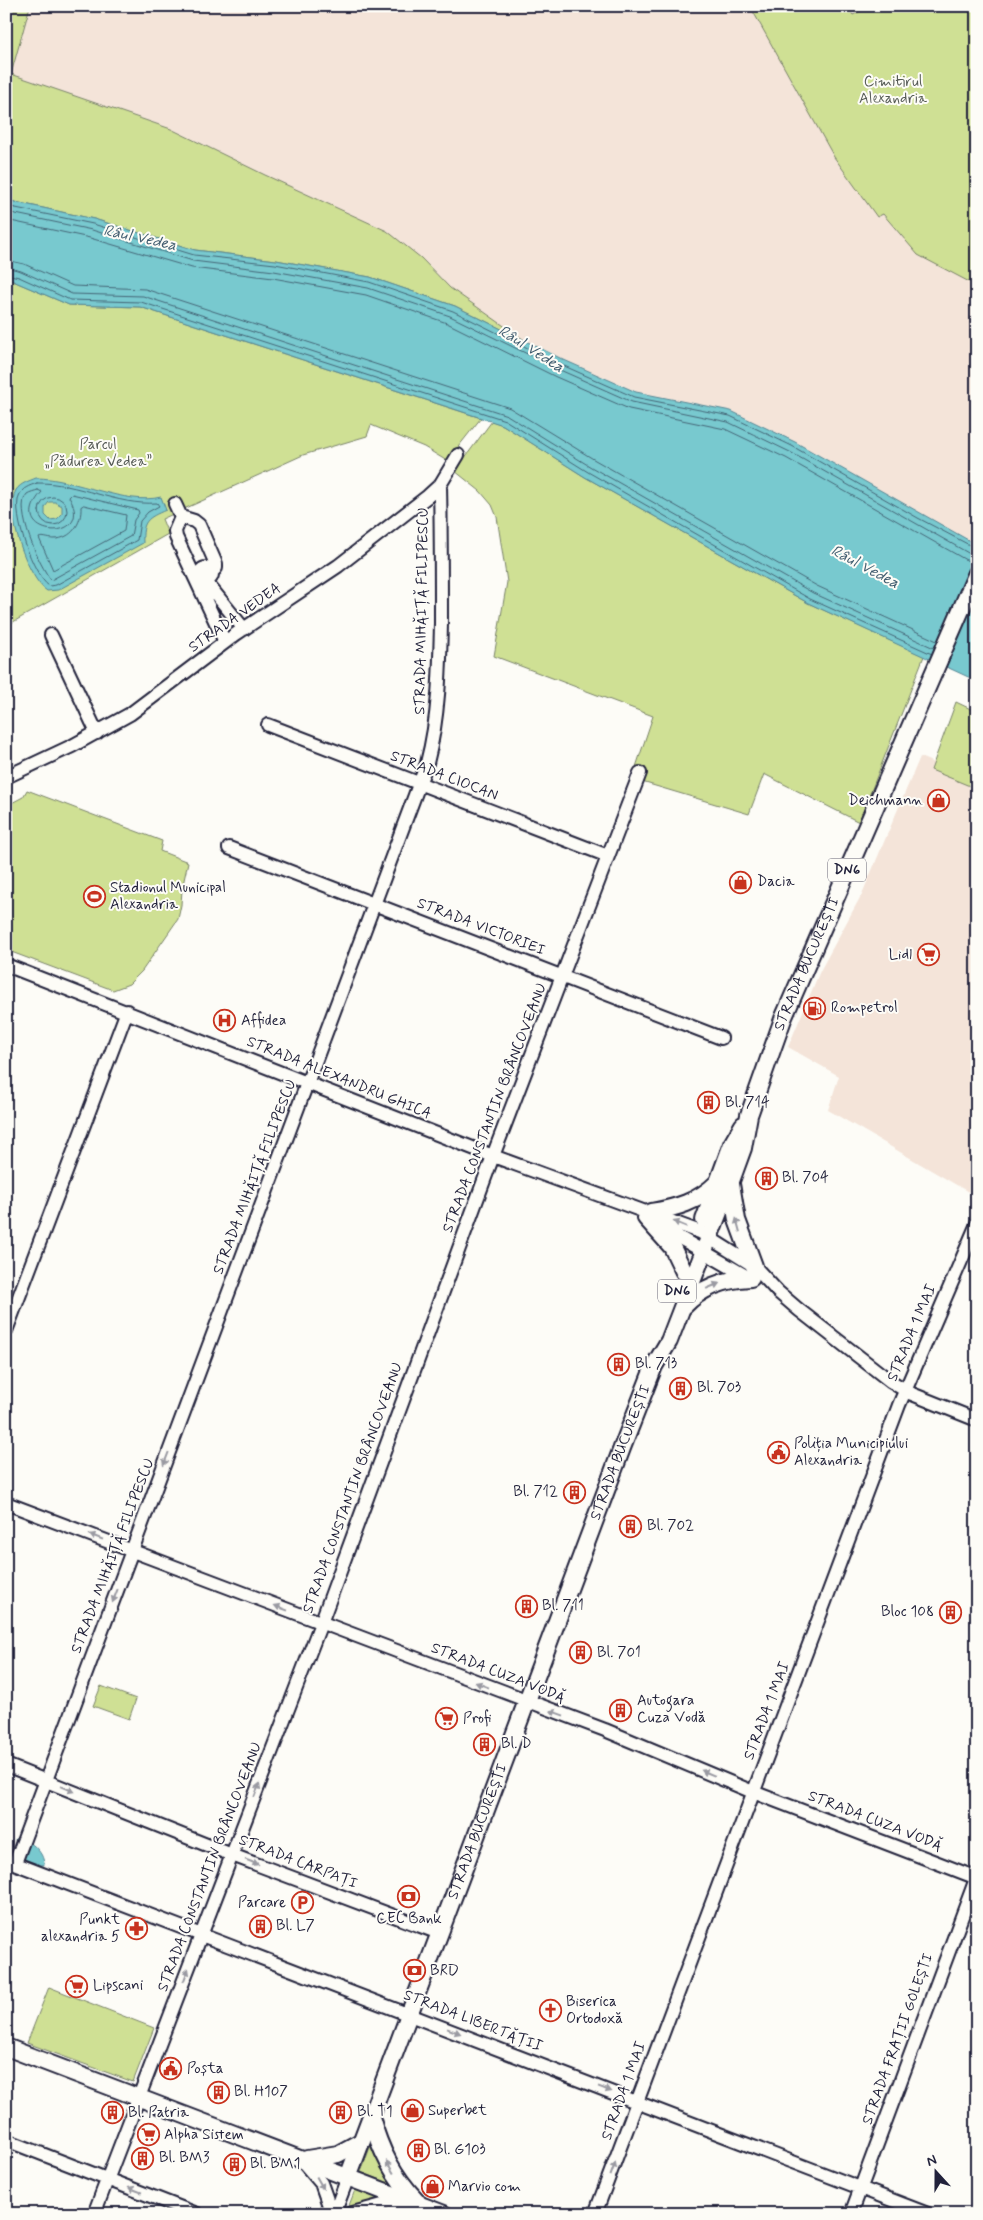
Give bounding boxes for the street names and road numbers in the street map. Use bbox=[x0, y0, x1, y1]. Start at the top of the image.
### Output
street label: STRADA MIHĂIȚĂ FILIPESCU bbox=[410, 507, 434, 715]
street label: STRADA VEDEA bbox=[185, 579, 285, 657]
street label: STRADA CIOCAN bbox=[387, 746, 501, 806]
road number: DN6 bbox=[828, 858, 866, 882]
street label: STRADA VICTORIEI bbox=[414, 893, 548, 961]
street label: STRADA BUCUREȘTI bbox=[770, 894, 845, 1033]
street label: STRADA CONSTANTIN BRÂNCOVEANU bbox=[438, 980, 552, 1236]
street label: STRADA ALEXANDRU GHICA bbox=[244, 1032, 434, 1124]
street label: STRADA MIHĂIȚĂ FILIPESCU bbox=[208, 1077, 302, 1277]
road number: DN6 bbox=[658, 1280, 696, 1302]
street label: STRADA 1 MAI bbox=[883, 1281, 942, 1385]
street label: STRADA CONSTANTIN BRÂNCOVEANU bbox=[298, 1360, 408, 1616]
street label: STRADA BUCUREȘTI bbox=[586, 1382, 656, 1523]
street label: STRADA MIHĂIȚĂ FILIPESCU bbox=[66, 1456, 160, 1656]
street label: STRADA CUZA VODĂ bbox=[428, 1638, 568, 1708]
street label: STRADA 1 MAI bbox=[739, 1659, 795, 1763]
street label: STRADA CONSTANTIN BRÂNCOVEANU bbox=[153, 1739, 267, 1995]
street label: STRADA BUCUREȘTI bbox=[443, 1761, 512, 1902]
street label: STRADA CUZA VODĂ bbox=[805, 1786, 945, 1856]
street label: STRADA CARPAȚI bbox=[236, 1830, 360, 1894]
street label: STRADA FRAȚII GOLEȘTI bbox=[858, 1950, 938, 2128]
street label: STRADA LIBERTĂȚII bbox=[401, 1985, 546, 2057]
street label: STRADA 1 MAI bbox=[597, 2039, 651, 2143]

